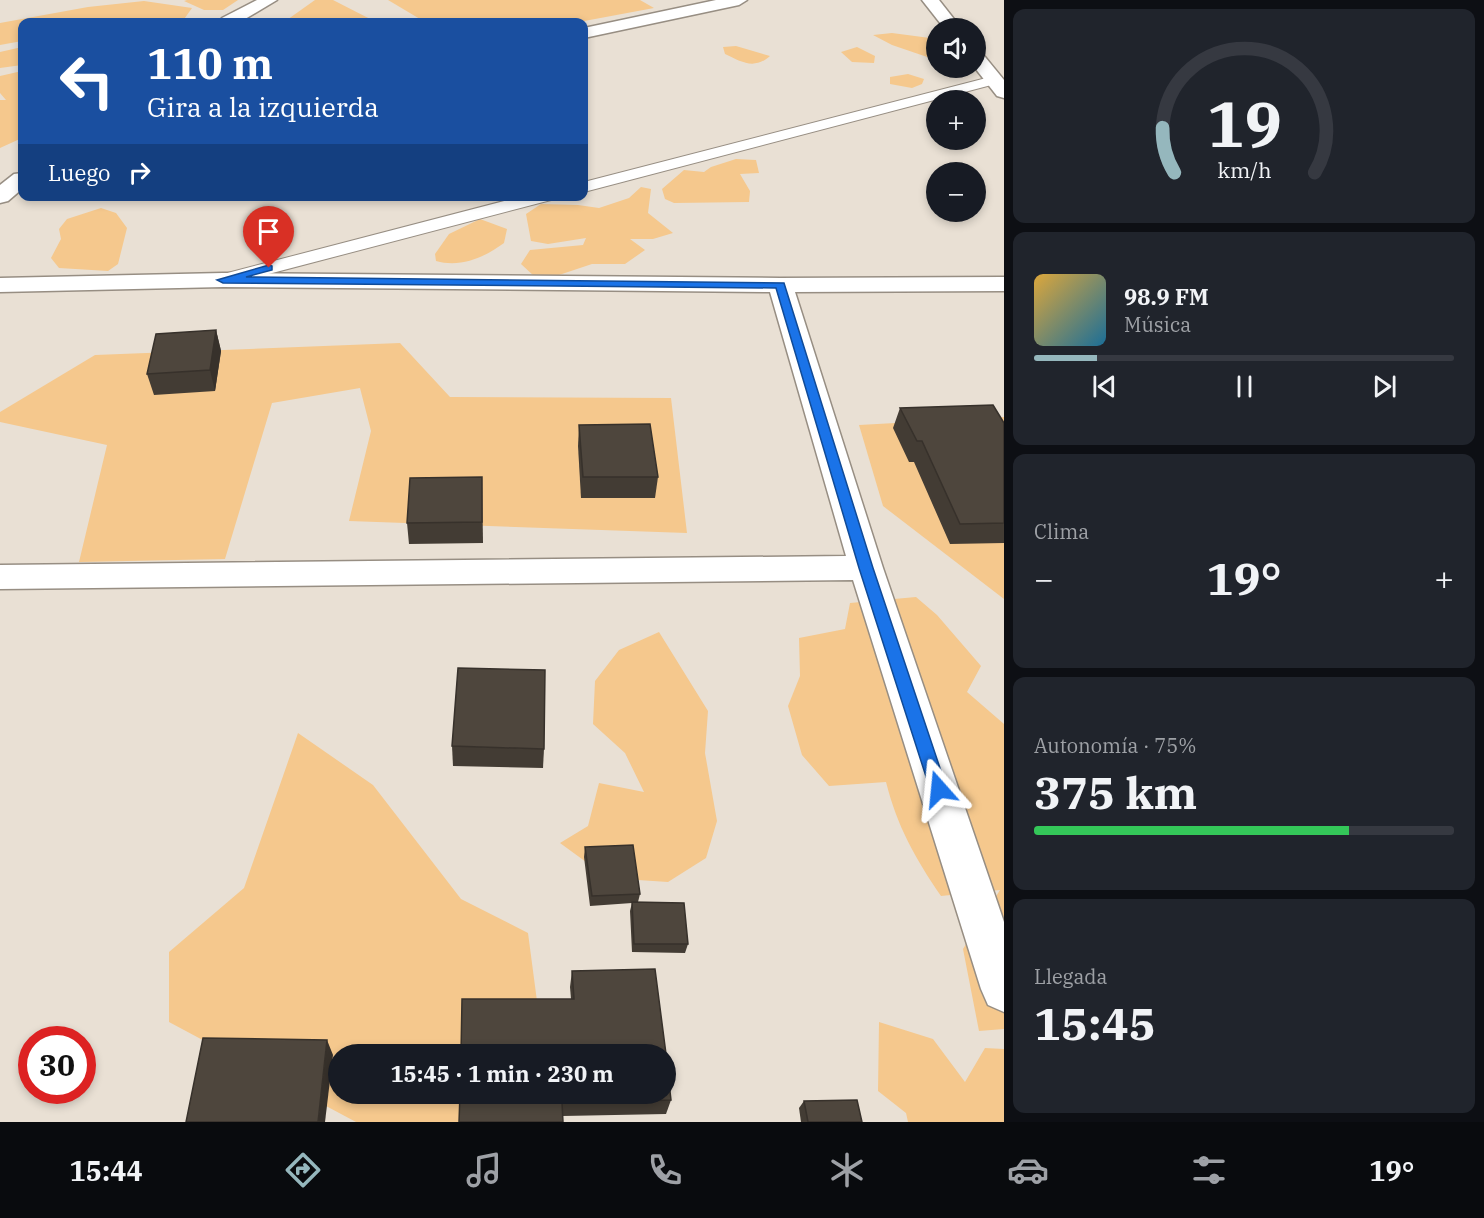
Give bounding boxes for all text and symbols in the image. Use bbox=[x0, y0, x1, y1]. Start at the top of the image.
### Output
map controls bbox=[926, 18, 986, 222]
button: sound bbox=[926, 18, 986, 78]
text: 110 m bbox=[147, 36, 273, 91]
icon: left bbox=[48, 42, 126, 120]
text: 19 bbox=[1207, 83, 1281, 164]
text: Gira a la izquierda bbox=[147, 89, 379, 124]
button: + bbox=[926, 90, 986, 150]
icon: right bbox=[123, 156, 156, 189]
text: km/h bbox=[1217, 156, 1271, 184]
text: Luego bbox=[48, 158, 111, 187]
button: − bbox=[926, 162, 986, 222]
pin bbox=[243, 206, 294, 268]
icon: arrive bbox=[252, 215, 285, 248]
text: 98.9 FM bbox=[1124, 282, 1209, 311]
text: Música bbox=[1124, 311, 1191, 338]
icon: previous bbox=[1088, 370, 1121, 403]
icon: pause bbox=[1228, 370, 1261, 403]
icon: next bbox=[1368, 370, 1401, 403]
text: Clima bbox=[1034, 518, 1089, 545]
text: 19° bbox=[1206, 549, 1282, 607]
text: − bbox=[1034, 557, 1054, 600]
text: + bbox=[1434, 557, 1454, 600]
text: Autonomía · 75% bbox=[1034, 732, 1196, 759]
position arrow bbox=[907, 757, 971, 821]
text: 375 km bbox=[1034, 763, 1197, 821]
text: Llegada bbox=[1034, 963, 1107, 990]
text: 15:45 bbox=[1034, 994, 1156, 1052]
speed limit sign: 30 bbox=[18, 1026, 96, 1104]
text: 15:45 · 1 min · 230 m bbox=[390, 1059, 614, 1088]
icon: directions bbox=[282, 1149, 324, 1191]
icon: music bbox=[463, 1149, 505, 1191]
icon: phone bbox=[644, 1149, 686, 1191]
icon: climate bbox=[826, 1149, 868, 1191]
icon: car bbox=[1007, 1149, 1049, 1191]
icon: filters bbox=[1188, 1149, 1230, 1191]
text: 15:44 bbox=[70, 1153, 143, 1188]
text: 19° bbox=[1369, 1153, 1414, 1188]

